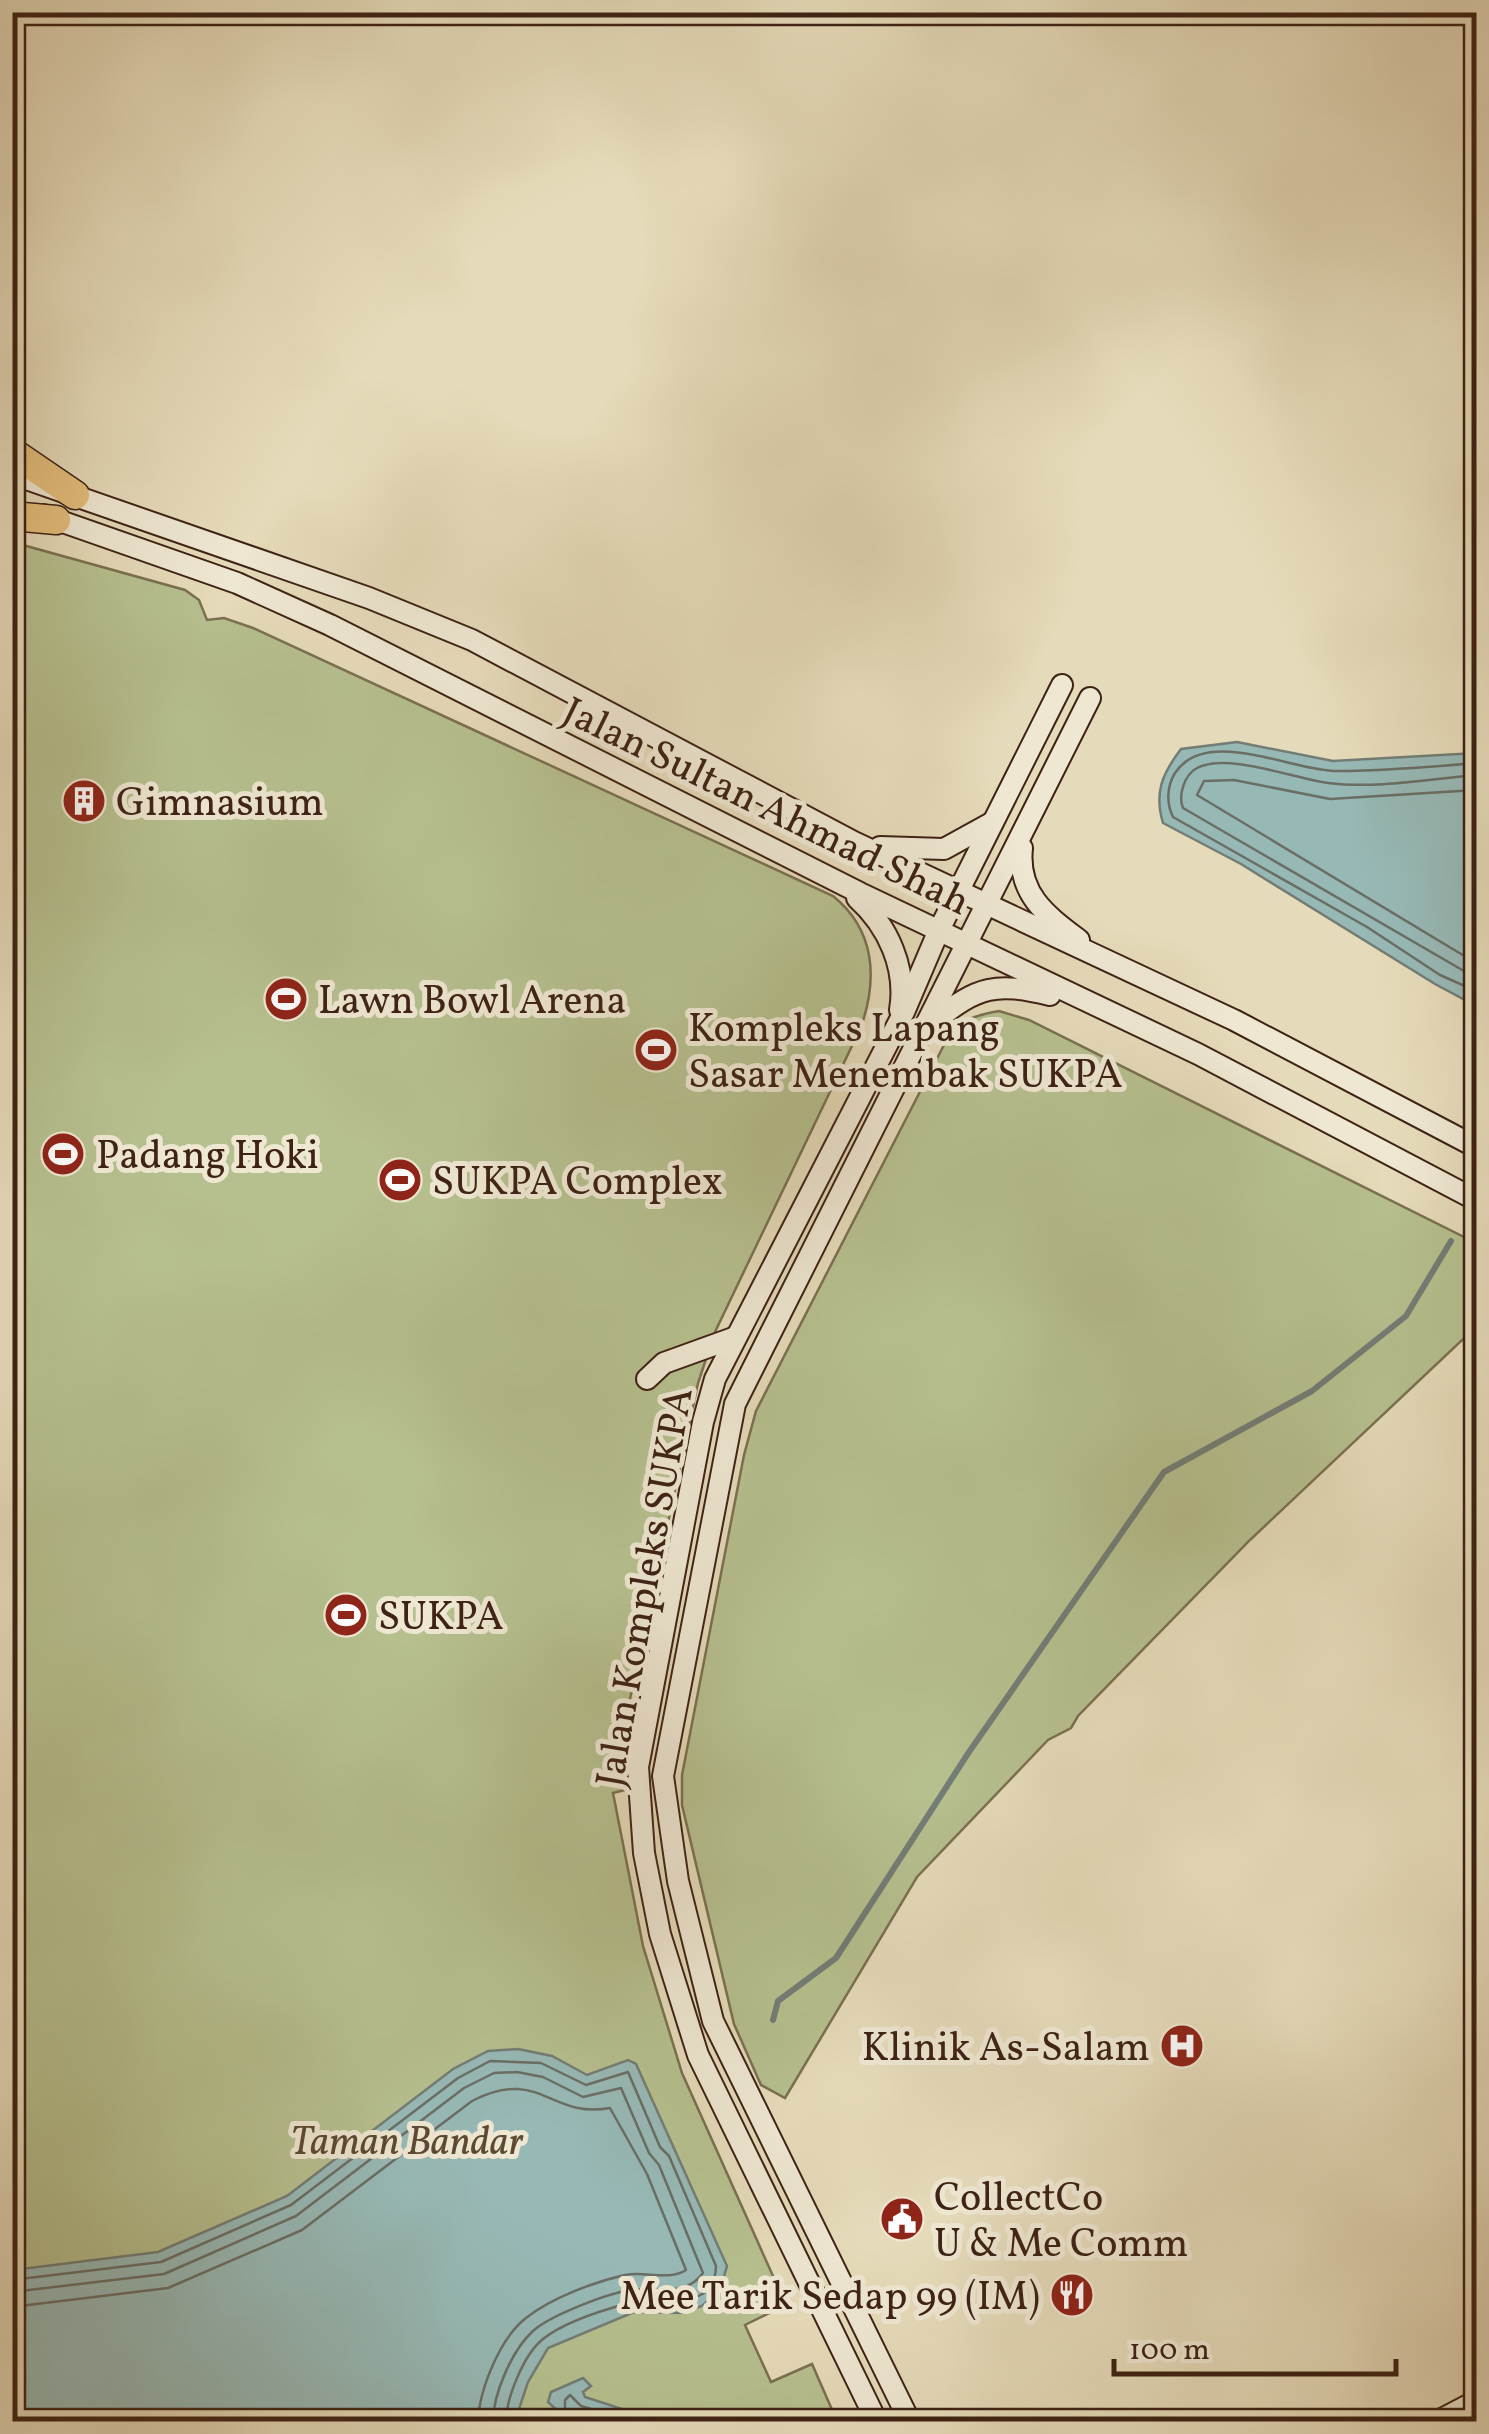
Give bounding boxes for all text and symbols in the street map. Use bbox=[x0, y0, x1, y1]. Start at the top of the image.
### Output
street label: Jalan Sultan Ahmad Shah bbox=[552, 685, 978, 932]
place label: Gimnasium bbox=[116, 777, 324, 833]
building icon: Gimnasium bbox=[61, 778, 107, 824]
place label: Lawn Bowl Arena bbox=[318, 975, 626, 1031]
sports icon: Lawn Bowl Arena bbox=[263, 976, 309, 1022]
place label: Kompleks Lapang Sasar Menembak SUKPA bbox=[688, 1003, 1123, 1105]
sports icon: Kompleks Lapang Sasar Menembak SUKPA bbox=[633, 1027, 679, 1073]
place label: Padang Hoki bbox=[96, 1130, 319, 1186]
sports icon: Padang Hoki bbox=[40, 1131, 86, 1177]
place label: SUKPA Complex bbox=[432, 1156, 723, 1212]
sports icon: SUKPA Complex bbox=[377, 1157, 423, 1203]
street label: Jalan Kompleks SUKPA bbox=[584, 1383, 710, 1792]
place label: SUKPA bbox=[378, 1591, 504, 1647]
sports icon: SUKPA bbox=[323, 1592, 369, 1638]
place label: Klinik As-Salam bbox=[862, 2022, 1150, 2078]
hospital icon: Klinik As-Salam bbox=[1159, 2023, 1205, 2069]
park label: Taman Bandar bbox=[290, 2116, 525, 2172]
place label: CollectCo U & Me Comm bbox=[934, 2172, 1188, 2274]
public building icon: CollectCo U & Me Comm bbox=[879, 2196, 925, 2242]
place label: Mee Tarik Sedap 99 (IM) bbox=[620, 2271, 1040, 2327]
restaurant icon: Mee Tarik Sedap 99 (IM) bbox=[1049, 2272, 1095, 2318]
scale bar bbox=[1114, 2314, 1396, 2376]
text: 100 m bbox=[1129, 2330, 1210, 2372]

